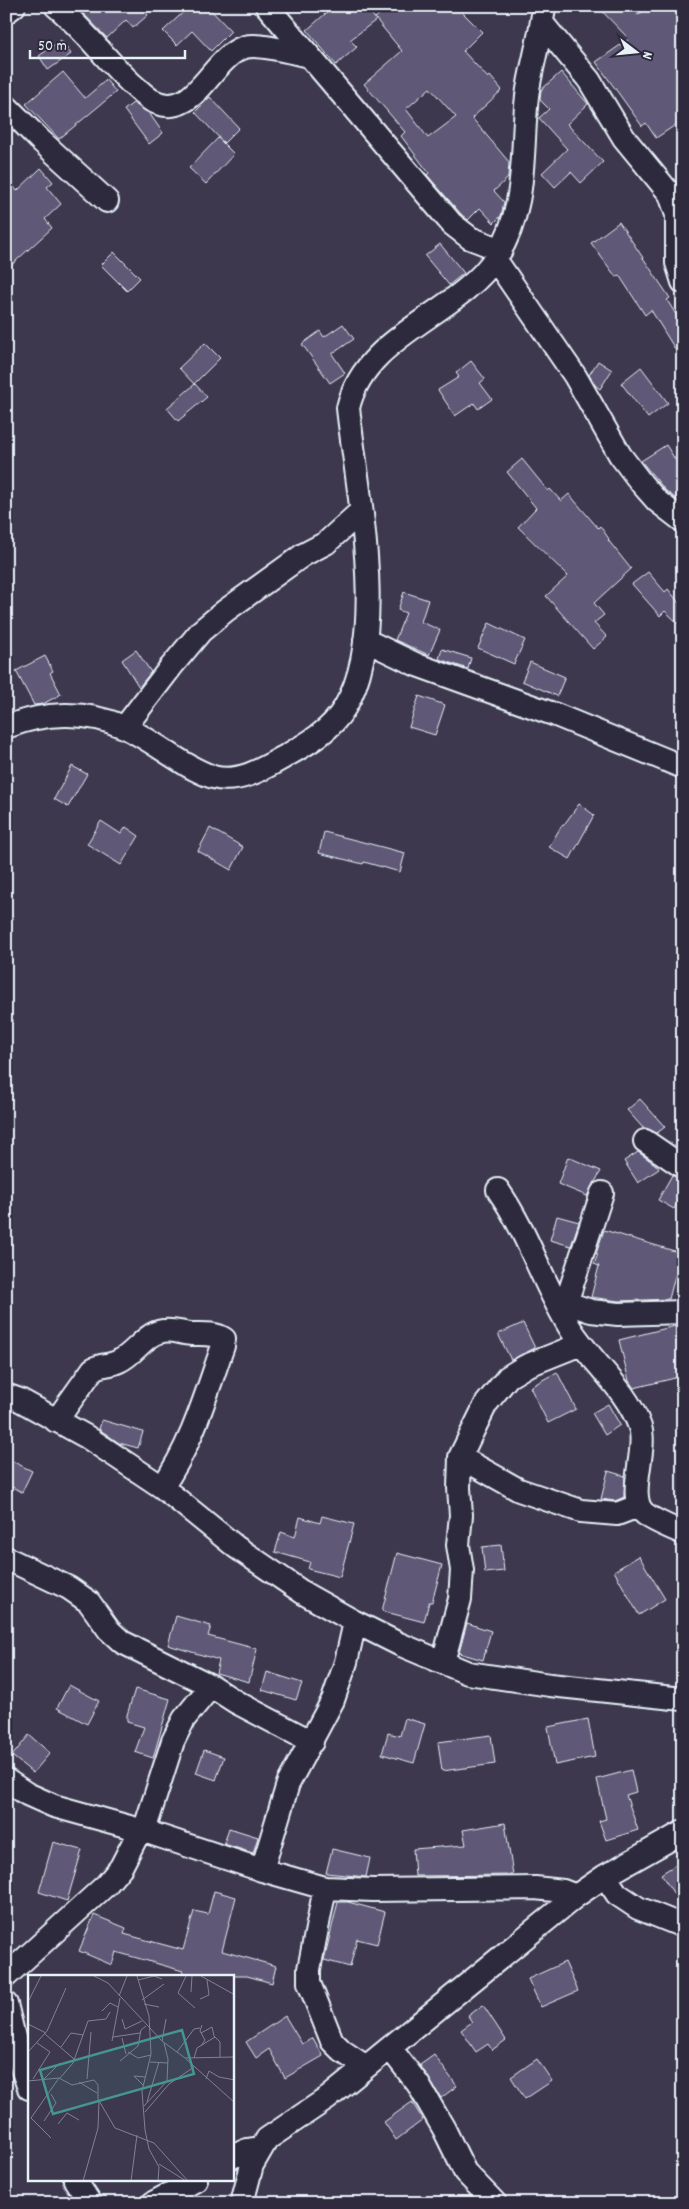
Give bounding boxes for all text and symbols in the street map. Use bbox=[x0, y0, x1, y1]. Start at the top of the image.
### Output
scale bar bbox=[30, 28, 185, 60]
north arrow bbox=[612, 28, 662, 78]
text: 50 m bbox=[38, 36, 67, 58]
text: N bbox=[636, 49, 657, 61]
inset map bbox=[28, 1975, 234, 2182]

